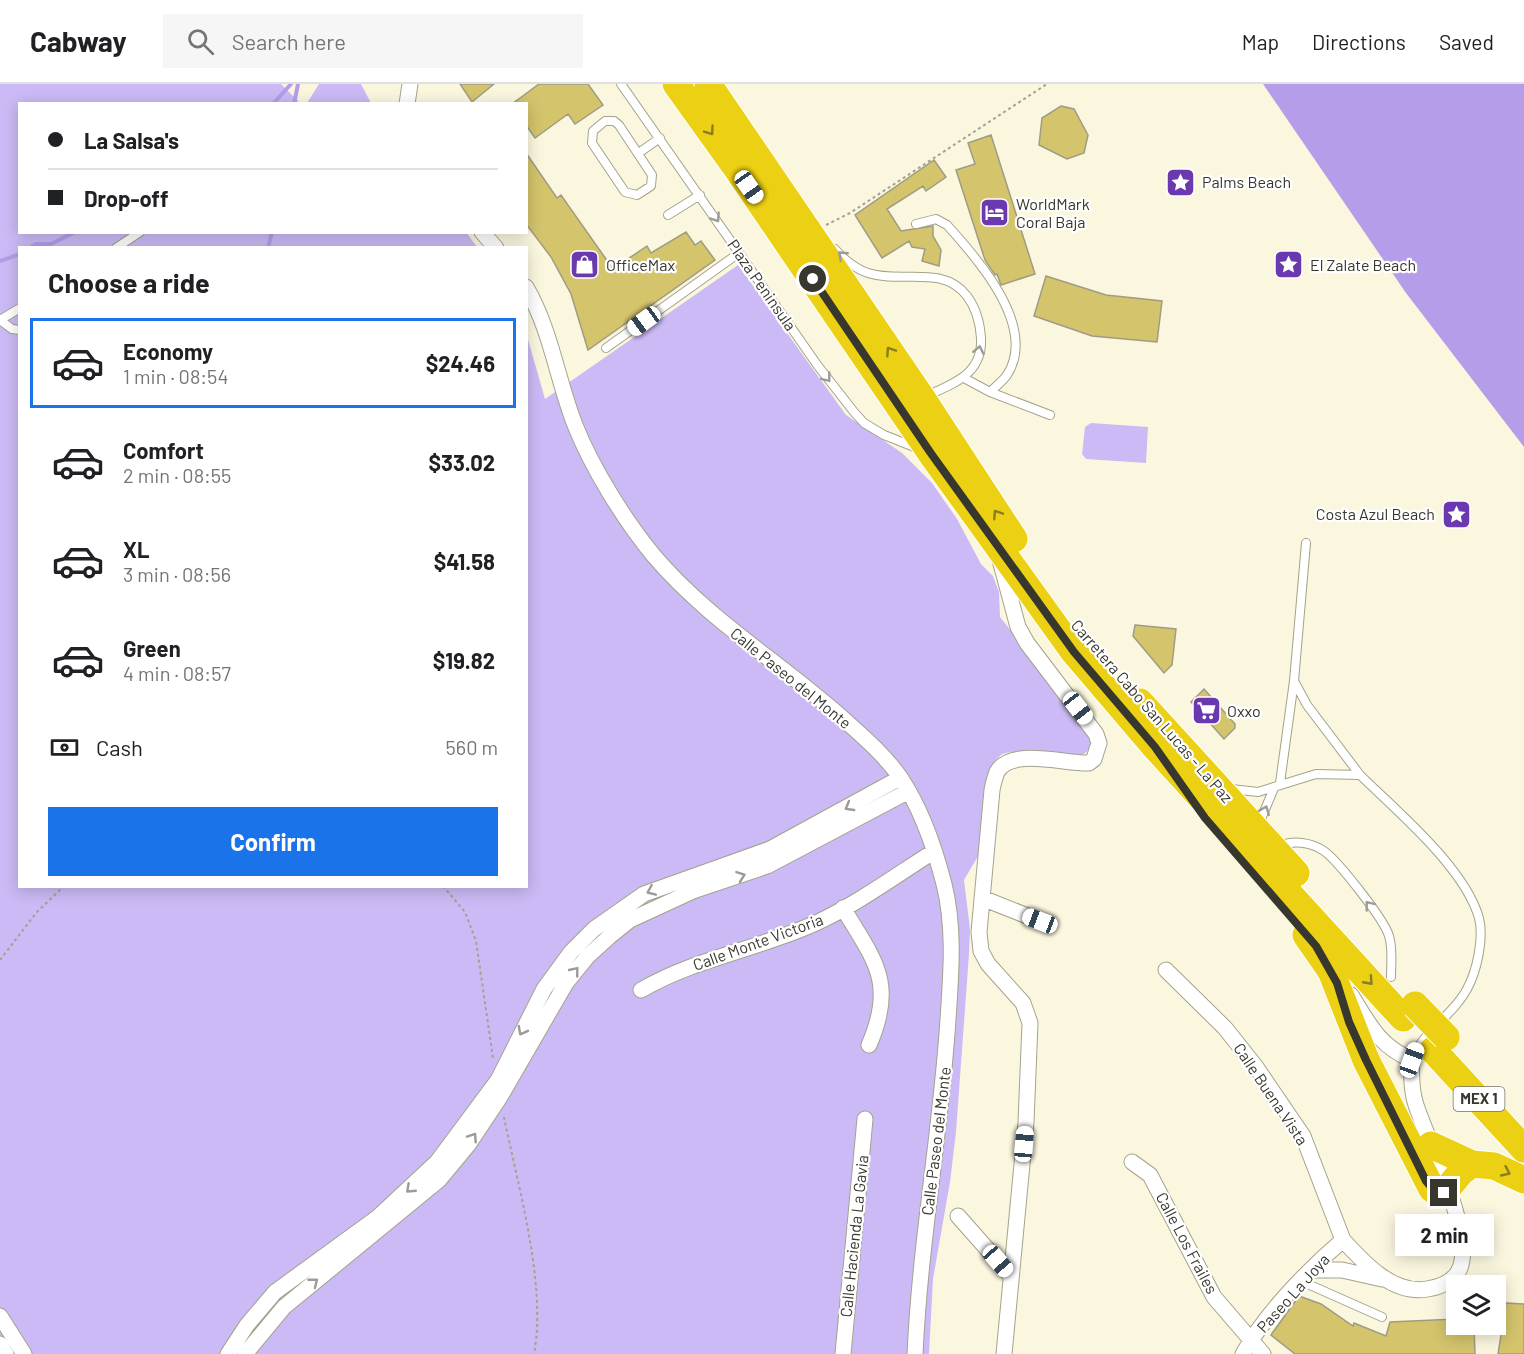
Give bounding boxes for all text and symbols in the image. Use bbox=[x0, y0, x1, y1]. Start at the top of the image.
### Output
search box bbox=[163, 14, 583, 68]
text: Cabway bbox=[30, 24, 127, 58]
icon: search bbox=[184, 25, 217, 58]
text: Search here bbox=[232, 28, 346, 54]
text: Map bbox=[1242, 29, 1279, 54]
text: Directions bbox=[1312, 29, 1406, 54]
text: Saved bbox=[1439, 29, 1494, 54]
one-way arrow bbox=[703, 124, 714, 135]
text: La Salsa's bbox=[84, 127, 179, 153]
place icon: Palms Beach bbox=[1165, 166, 1197, 198]
car bbox=[731, 167, 767, 207]
place label: Palms Beach bbox=[1202, 172, 1291, 191]
text: Drop-off bbox=[84, 185, 168, 211]
place label: WorldMark Coral Baja bbox=[1016, 194, 1090, 231]
hotel icon: WorldMark Coral Baja bbox=[979, 197, 1011, 229]
one-way arrow bbox=[708, 211, 719, 222]
street label: Plaza Peninsula bbox=[724, 235, 801, 334]
shop icon: OfficeMax bbox=[569, 249, 601, 281]
place icon: El Zalate Beach bbox=[1273, 249, 1305, 281]
one-way arrow bbox=[838, 251, 849, 262]
place label: OfficeMax bbox=[606, 255, 675, 274]
place label: El Zalate Beach bbox=[1310, 255, 1416, 274]
route start bbox=[799, 265, 826, 292]
text: Choose a ride bbox=[48, 266, 210, 298]
car bbox=[624, 303, 664, 339]
icon: car bbox=[51, 336, 105, 390]
text: Economy bbox=[123, 338, 213, 364]
one-way arrow bbox=[972, 345, 985, 355]
one-way arrow bbox=[886, 346, 897, 357]
text: $24.46 bbox=[426, 350, 495, 376]
text: 1 min · 08:54 bbox=[123, 364, 228, 388]
one-way arrow bbox=[820, 371, 831, 382]
icon: car bbox=[51, 435, 105, 489]
text: Comfort bbox=[123, 437, 204, 463]
text: $33.02 bbox=[428, 449, 495, 475]
text: 2 min · 08:55 bbox=[123, 463, 231, 487]
place icon: Costa Azul Beach bbox=[1440, 498, 1472, 530]
place label: Costa Azul Beach bbox=[1316, 504, 1435, 523]
one-way arrow bbox=[993, 509, 1004, 520]
icon: car bbox=[51, 534, 105, 588]
text: XL bbox=[123, 536, 149, 562]
text: $41.58 bbox=[434, 548, 495, 574]
text: 3 min · 08:56 bbox=[123, 562, 231, 586]
street label: Carretera Cabo San Lucas - La Paz bbox=[1068, 615, 1237, 806]
street label: Calle Paseo del Monte bbox=[727, 623, 855, 732]
icon: car bbox=[51, 633, 105, 687]
text: Green bbox=[123, 635, 181, 661]
text: $19.82 bbox=[433, 647, 495, 673]
text: 4 min · 08:57 bbox=[123, 661, 231, 685]
car bbox=[1060, 688, 1096, 728]
supermarket icon: Oxxo bbox=[1190, 695, 1222, 727]
place label: Oxxo bbox=[1227, 701, 1261, 720]
icon: cash bbox=[48, 731, 81, 764]
text: Cash bbox=[96, 734, 143, 760]
text: 560 m bbox=[446, 735, 498, 759]
one-way arrow bbox=[845, 799, 855, 811]
one-way arrow bbox=[1258, 805, 1270, 816]
button: Confirm bbox=[48, 807, 498, 876]
one-way arrow bbox=[735, 871, 746, 883]
one-way arrow bbox=[647, 884, 658, 896]
one-way arrow bbox=[1365, 900, 1376, 911]
car bbox=[1020, 906, 1060, 936]
street label: Calle Monte Victoria bbox=[690, 909, 826, 974]
one-way arrow bbox=[568, 967, 579, 978]
one-way arrow bbox=[1362, 974, 1373, 984]
one-way arrow bbox=[518, 1025, 529, 1036]
street label: Calle Buena Vista bbox=[1230, 1039, 1313, 1148]
car bbox=[1397, 1040, 1427, 1080]
street label: Calle Paseo del Monte bbox=[917, 1066, 954, 1216]
road number: MEX 1 bbox=[1454, 1087, 1504, 1111]
car bbox=[1013, 1125, 1035, 1163]
one-way arrow bbox=[466, 1133, 477, 1144]
street label: Calle Hacienda La Gavia bbox=[836, 1154, 871, 1318]
one-way arrow bbox=[1500, 1164, 1511, 1176]
route end bbox=[1430, 1179, 1457, 1206]
one-way arrow bbox=[406, 1182, 416, 1193]
street label: Calle Los Frailes bbox=[1153, 1189, 1222, 1297]
callout: 2 min bbox=[1394, 1214, 1494, 1256]
text: 2 min bbox=[1421, 1223, 1468, 1247]
car bbox=[979, 1242, 1017, 1280]
street label: Paseo La Joya bbox=[1252, 1249, 1333, 1336]
map controls bbox=[1446, 1275, 1506, 1335]
button: layers bbox=[1446, 1275, 1506, 1335]
one-way arrow bbox=[307, 1278, 318, 1289]

